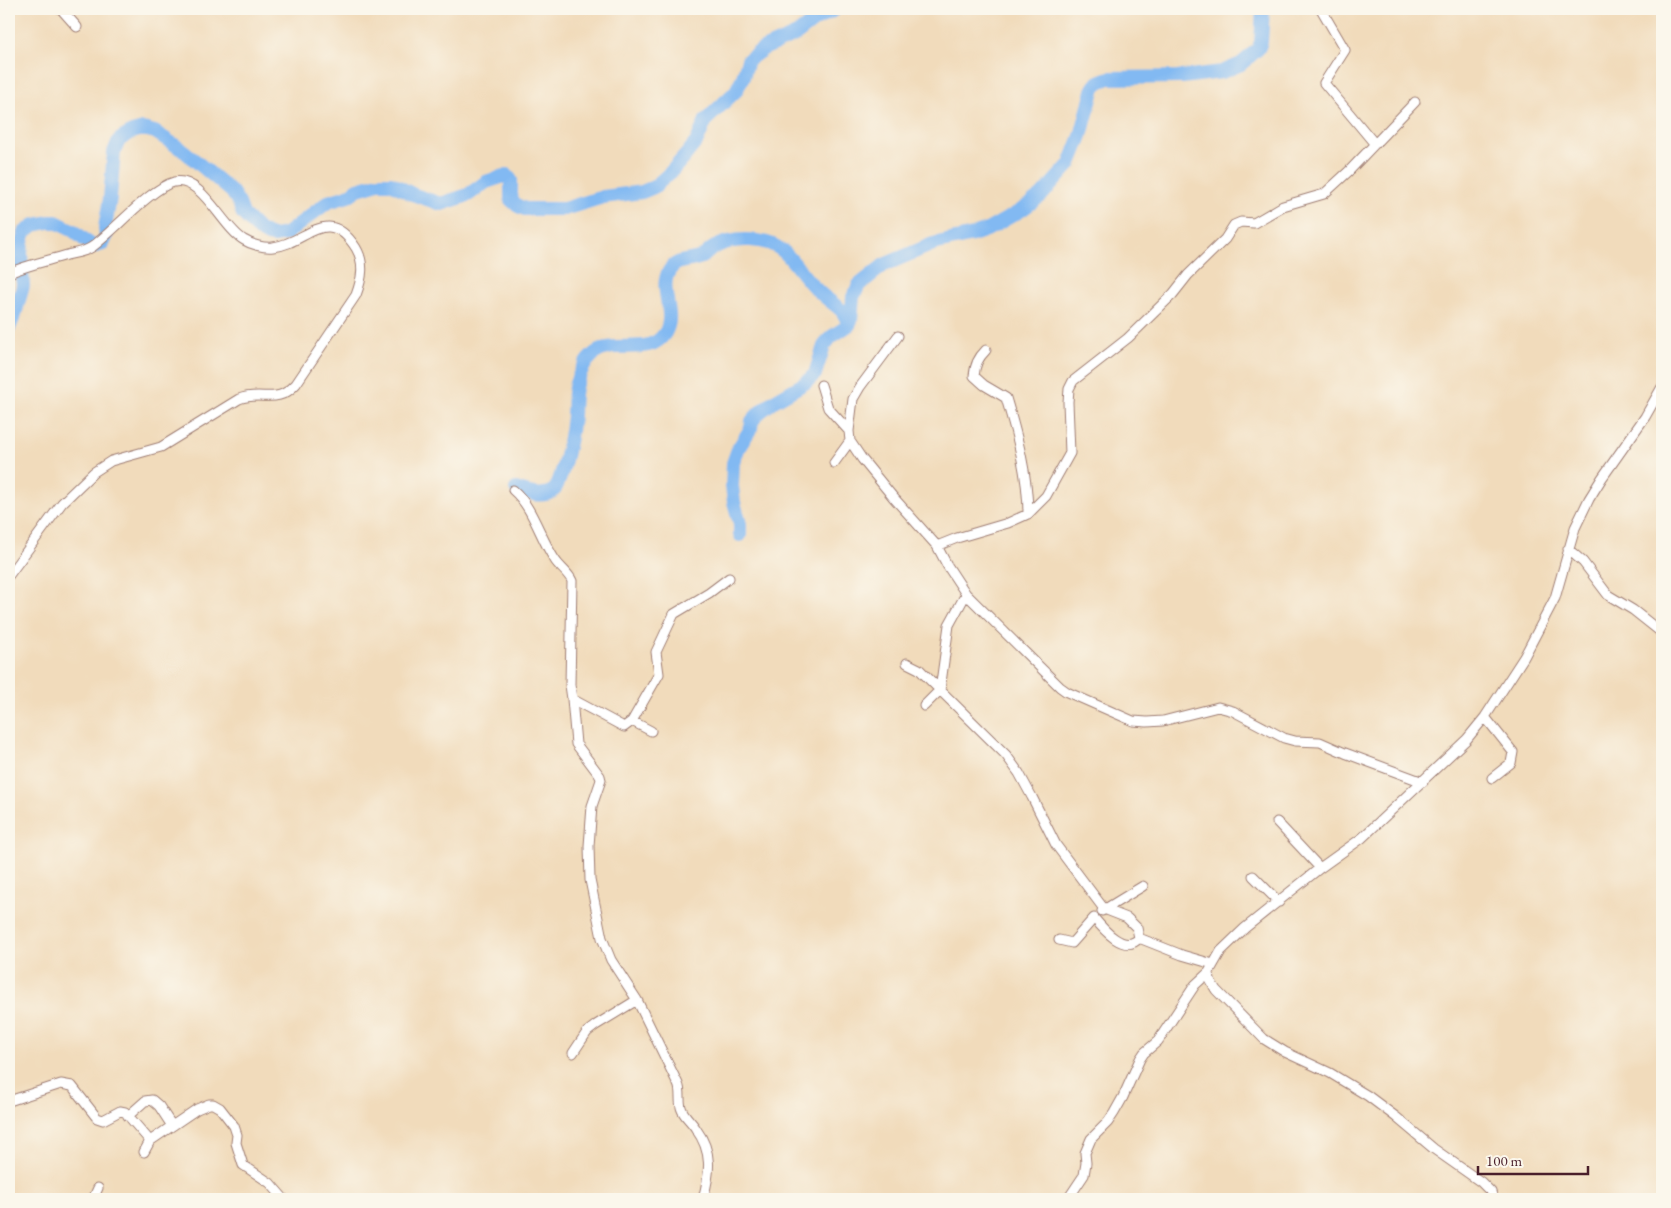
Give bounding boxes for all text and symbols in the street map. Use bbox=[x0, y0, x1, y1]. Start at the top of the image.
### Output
scale bar bbox=[1478, 1143, 1588, 1175]
text: 100 m bbox=[1486, 1151, 1523, 1170]

